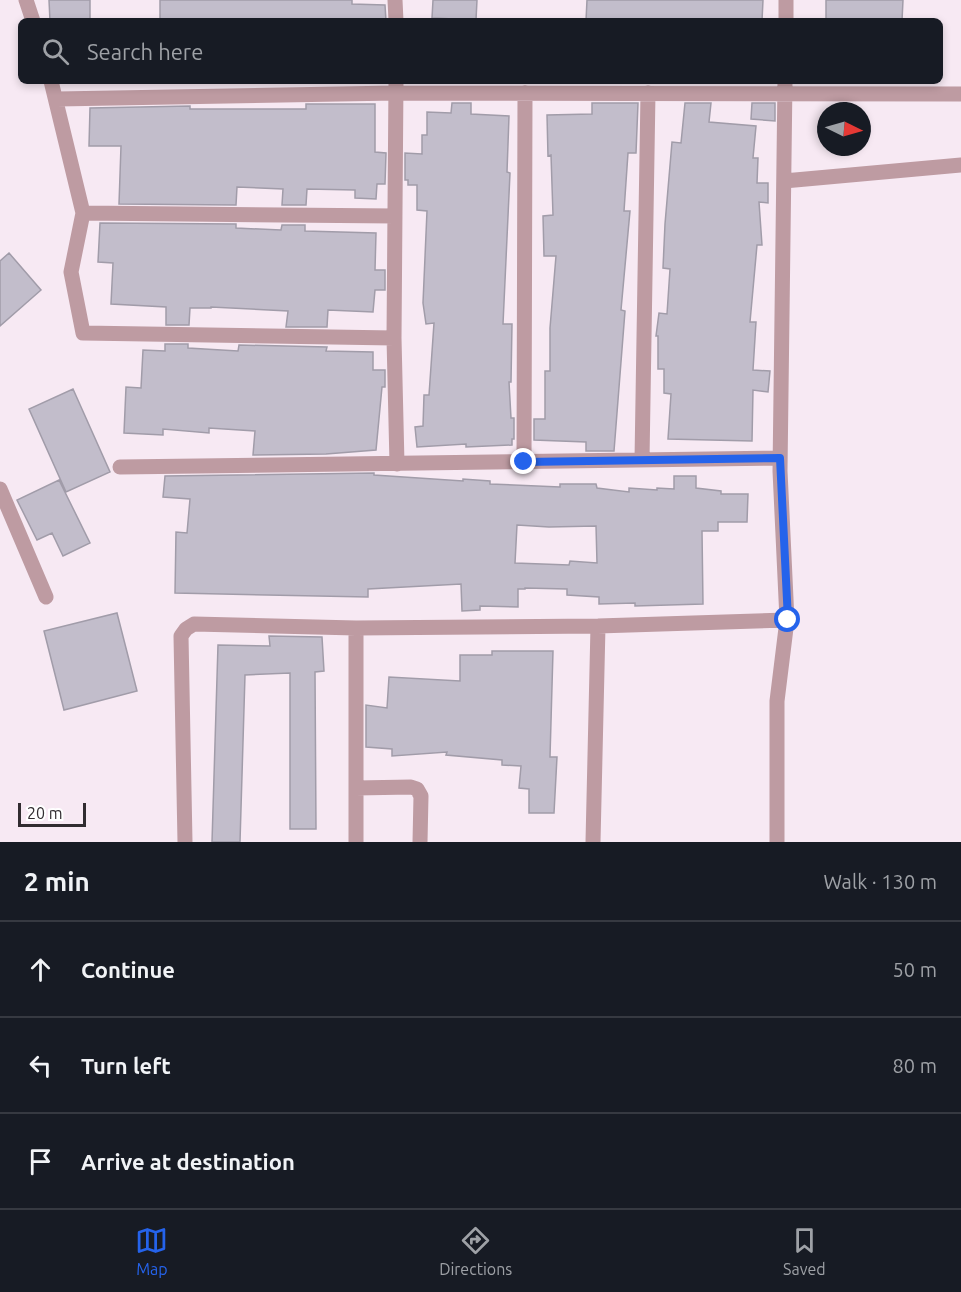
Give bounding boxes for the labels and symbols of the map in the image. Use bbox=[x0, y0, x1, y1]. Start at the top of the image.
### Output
north arrow bbox=[817, 102, 871, 156]
route end bbox=[510, 448, 536, 474]
route start bbox=[774, 606, 800, 632]
scale bar bbox=[18, 800, 86, 828]

